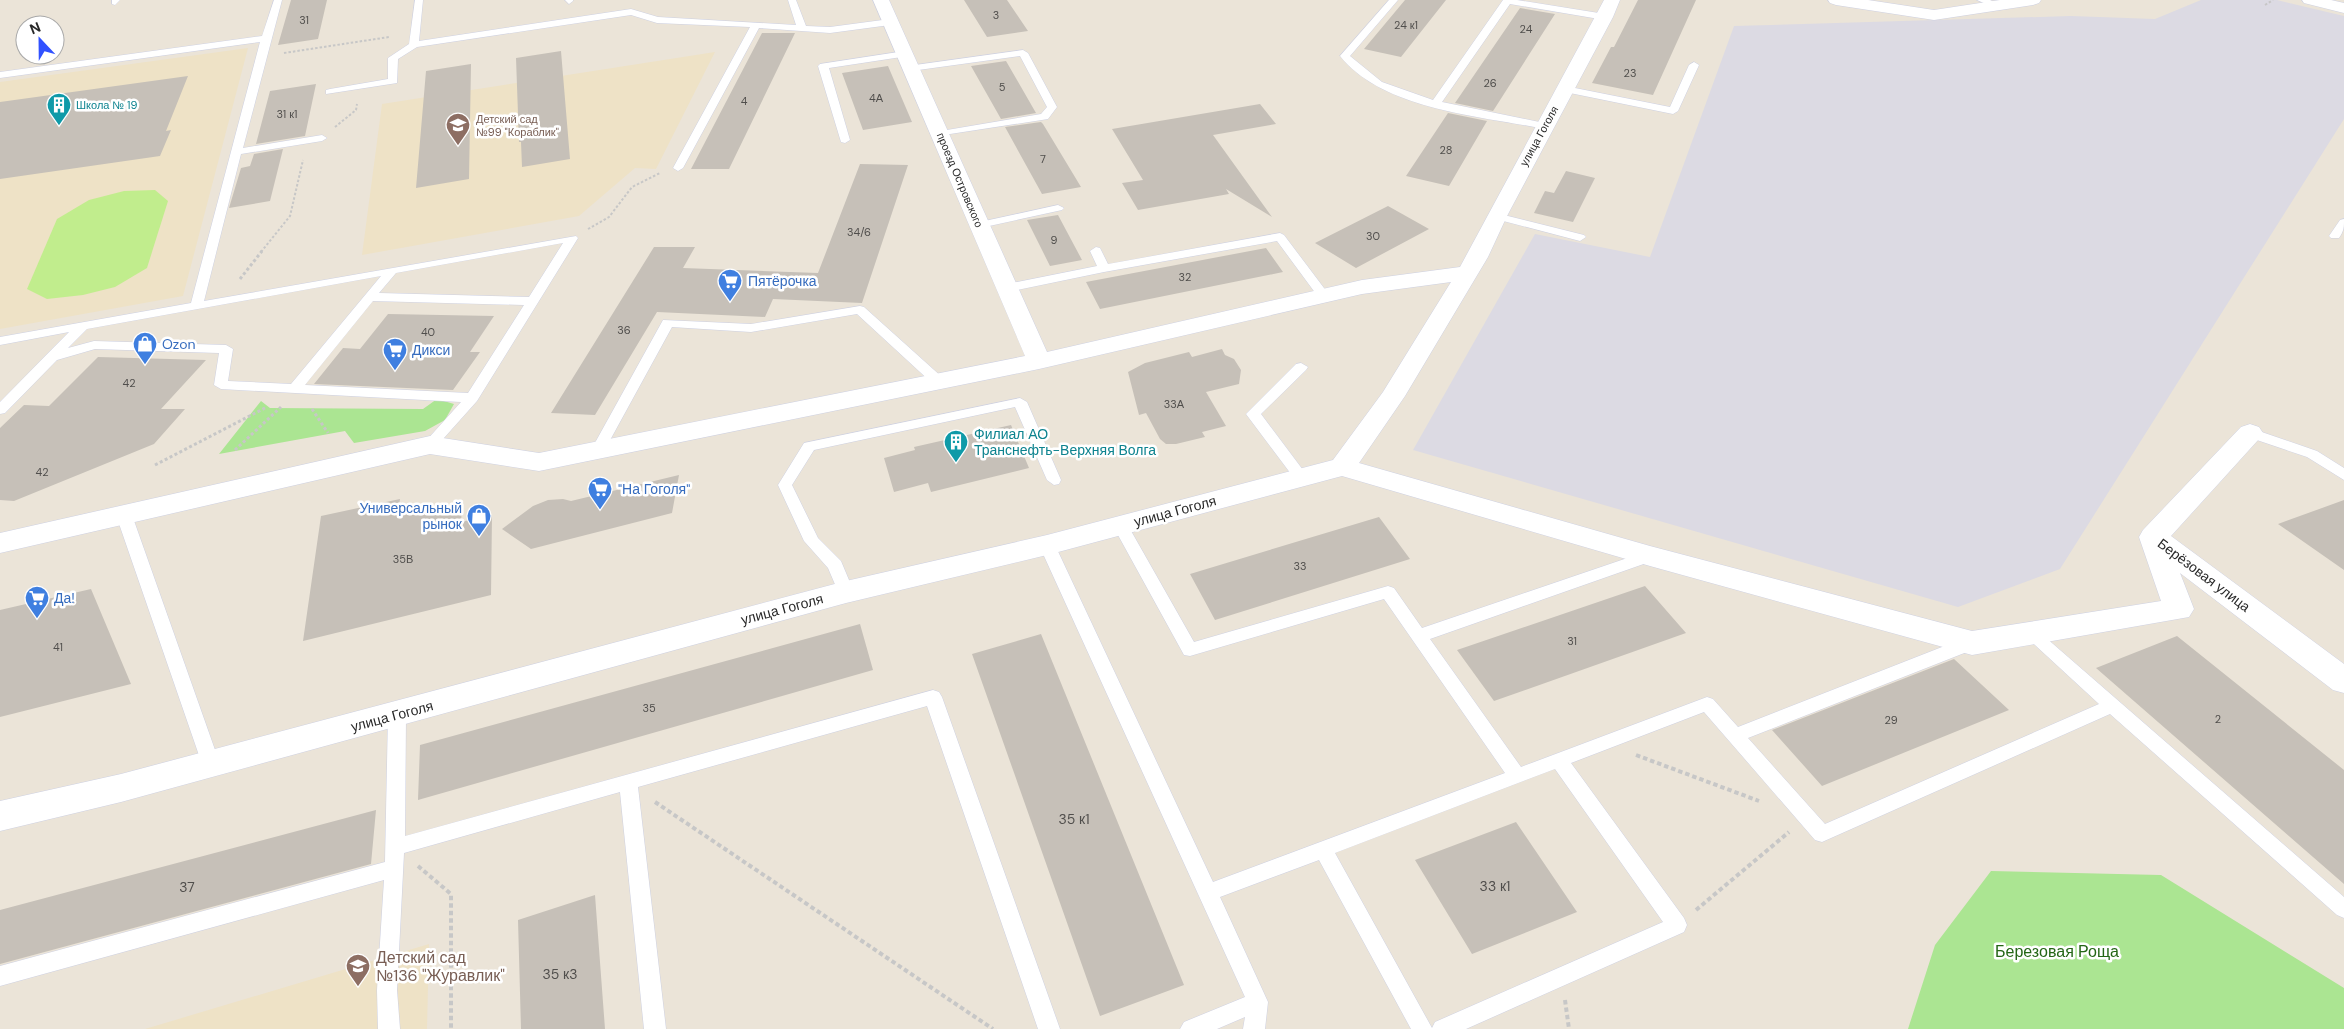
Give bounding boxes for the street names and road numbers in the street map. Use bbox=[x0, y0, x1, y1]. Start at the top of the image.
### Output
street label: улица Гоголя bbox=[1517, 103, 1561, 168]
street label: проезд Островского bbox=[934, 130, 986, 230]
street label: улица Гоголя bbox=[1132, 491, 1218, 531]
street label: Берёзовая улица bbox=[2154, 534, 2254, 616]
street label: улица Гоголя bbox=[739, 589, 825, 629]
street label: улица Гоголя bbox=[349, 696, 435, 736]

